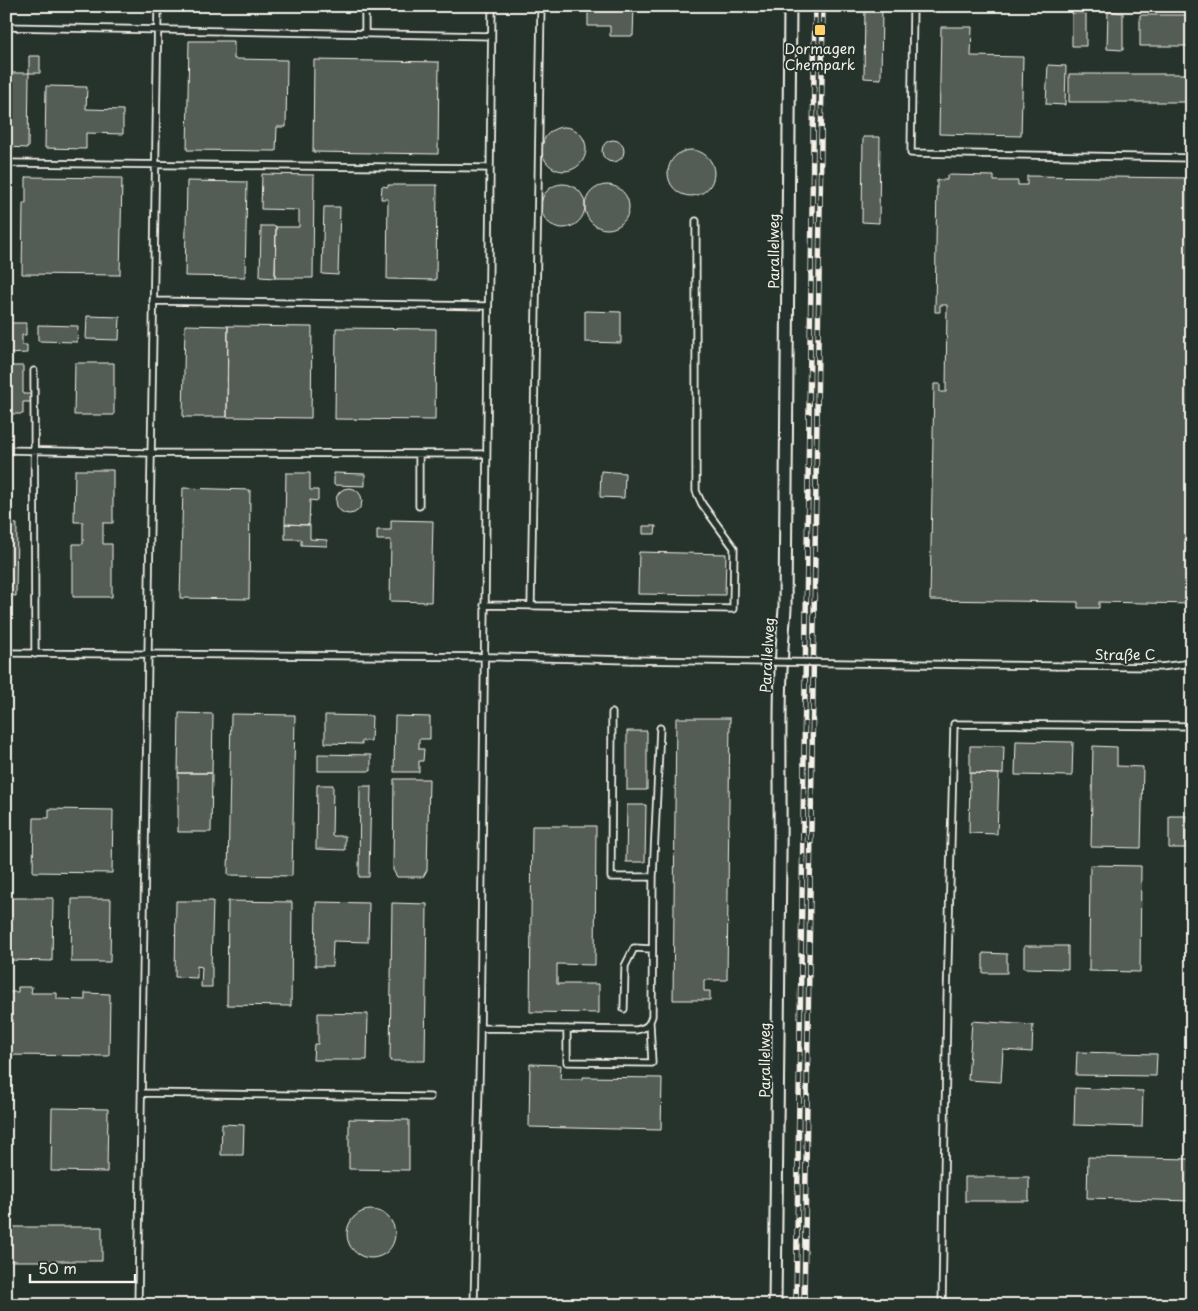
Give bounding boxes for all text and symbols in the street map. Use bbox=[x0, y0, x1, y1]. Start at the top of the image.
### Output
marker: Dormagen Chempark bbox=[813, 23, 827, 37]
place label: Dormagen Chempark bbox=[785, 38, 856, 75]
street label: Parallelweg bbox=[763, 213, 784, 289]
street label: Parallelweg bbox=[755, 617, 779, 693]
street label: Straße C bbox=[1095, 644, 1155, 665]
street label: Parallelweg bbox=[754, 1022, 775, 1098]
scale bar bbox=[30, 1251, 135, 1283]
text: 50 m bbox=[38, 1256, 77, 1279]

